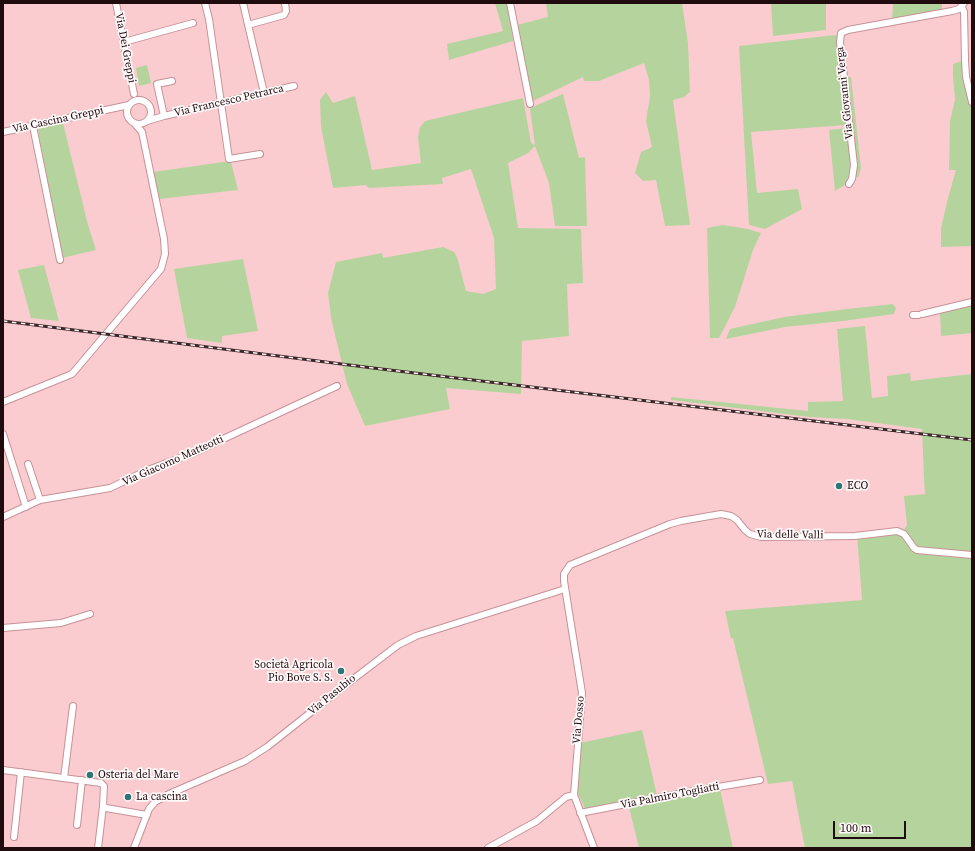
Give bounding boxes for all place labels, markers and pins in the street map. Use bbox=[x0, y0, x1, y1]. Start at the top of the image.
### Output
place label: ECO bbox=[847, 479, 868, 493]
marker: ECO bbox=[834, 481, 844, 491]
place label: Società Agricola Pio Bove S. S. bbox=[254, 658, 333, 684]
marker: Società Agricola Pio Bove S. S. bbox=[336, 666, 346, 676]
place label: Osteria del Mare bbox=[98, 768, 179, 782]
marker: Osteria del Mare bbox=[85, 770, 95, 780]
place label: La cascina bbox=[136, 790, 187, 804]
marker: La cascina bbox=[123, 792, 133, 802]

